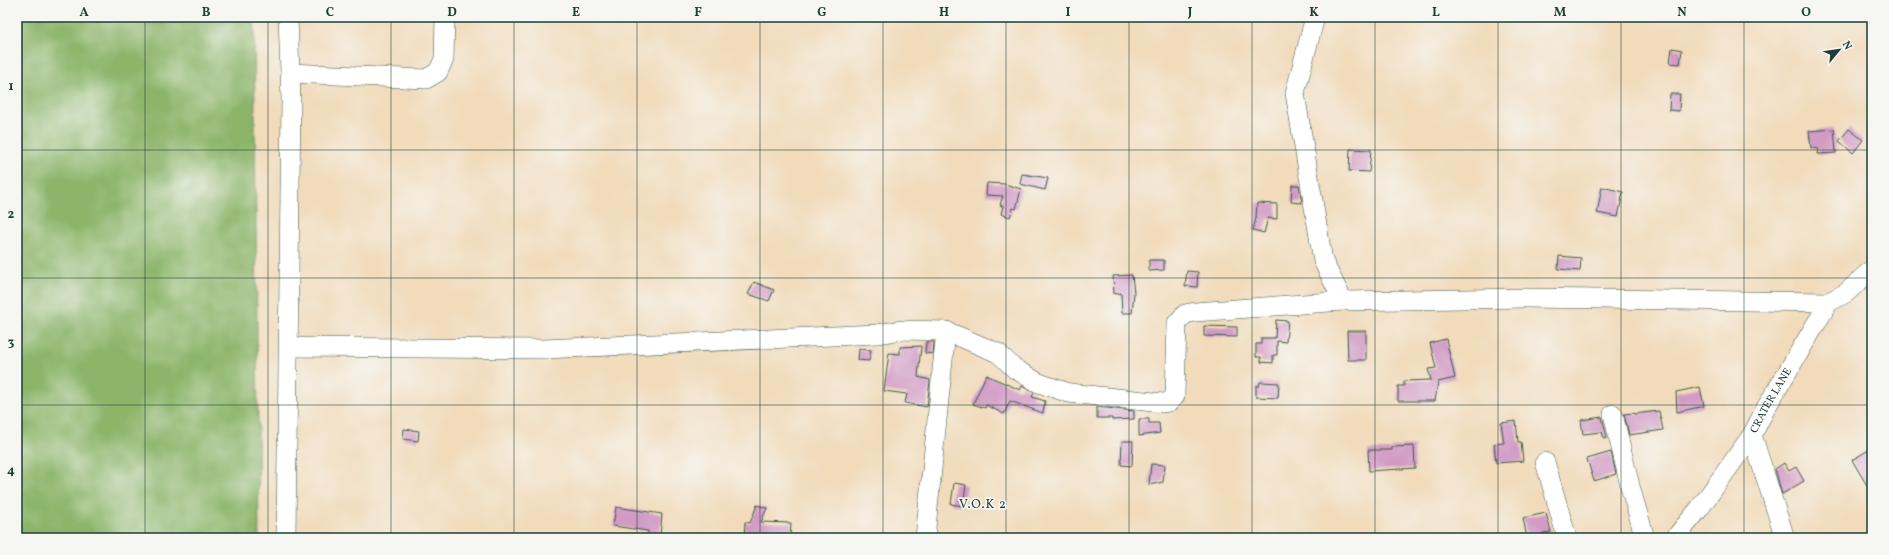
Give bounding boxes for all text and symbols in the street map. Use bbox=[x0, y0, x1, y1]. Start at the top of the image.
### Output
text: A bbox=[79, 4, 89, 22]
text: B bbox=[202, 4, 211, 22]
text: C bbox=[326, 4, 334, 22]
text: D bbox=[447, 4, 457, 22]
text: E bbox=[572, 4, 580, 22]
text: F bbox=[694, 4, 702, 22]
text: G bbox=[817, 4, 827, 22]
text: H bbox=[939, 4, 949, 22]
text: I bbox=[1066, 4, 1071, 22]
text: J bbox=[1187, 4, 1193, 22]
text: K bbox=[1309, 4, 1319, 22]
text: L bbox=[1432, 4, 1440, 22]
text: M bbox=[1554, 4, 1567, 22]
text: N bbox=[1677, 4, 1687, 22]
text: O bbox=[1801, 4, 1811, 22]
north arrow bbox=[1819, 30, 1859, 70]
text: N bbox=[1838, 39, 1855, 53]
text: 1 bbox=[8, 78, 14, 96]
text: 2 bbox=[8, 206, 15, 224]
text: 3 bbox=[8, 334, 15, 352]
street label: CRATER LANE bbox=[1747, 365, 1796, 436]
text: 4 bbox=[7, 462, 15, 480]
district label: V.O.K 2 bbox=[959, 496, 1007, 514]

